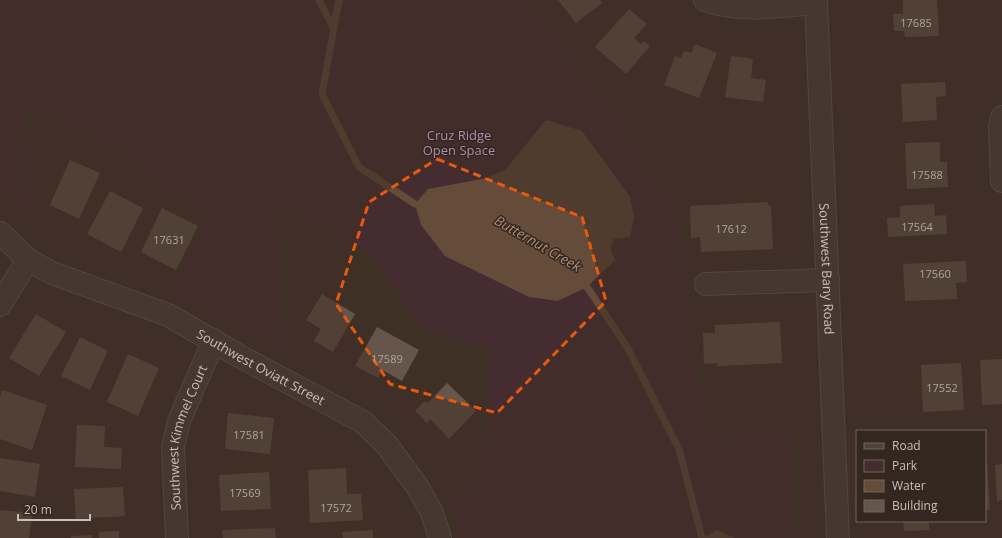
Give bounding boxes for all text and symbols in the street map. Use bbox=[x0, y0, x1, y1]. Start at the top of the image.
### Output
house number: 17685 bbox=[900, 15, 932, 30]
park label: Cruz Ridge Open Space bbox=[423, 126, 495, 159]
house number: 17588 bbox=[911, 167, 943, 182]
street label: Southwest Bany Road bbox=[815, 203, 839, 335]
water label: Butternut Creek bbox=[491, 210, 586, 276]
house number: 17564 bbox=[901, 219, 933, 234]
house number: 17612 bbox=[715, 221, 747, 236]
house number: 17631 bbox=[153, 232, 185, 247]
house number: 17560 bbox=[919, 266, 951, 281]
street label: Southwest Oviatt Street bbox=[194, 325, 328, 409]
house number: 17589 bbox=[371, 351, 403, 366]
street label: Southwest Kimmel Court bbox=[164, 362, 211, 511]
house number: 17552 bbox=[926, 380, 958, 395]
house number: 17581 bbox=[233, 427, 265, 442]
legend bbox=[856, 430, 986, 522]
text: Road bbox=[892, 437, 921, 454]
text: Park bbox=[892, 457, 918, 474]
text: Water bbox=[892, 477, 926, 494]
house number: 17569 bbox=[229, 485, 261, 500]
scale bar bbox=[18, 496, 90, 522]
text: Building bbox=[892, 497, 938, 514]
house number: 17572 bbox=[320, 500, 352, 515]
text: 20 m bbox=[24, 501, 52, 518]

